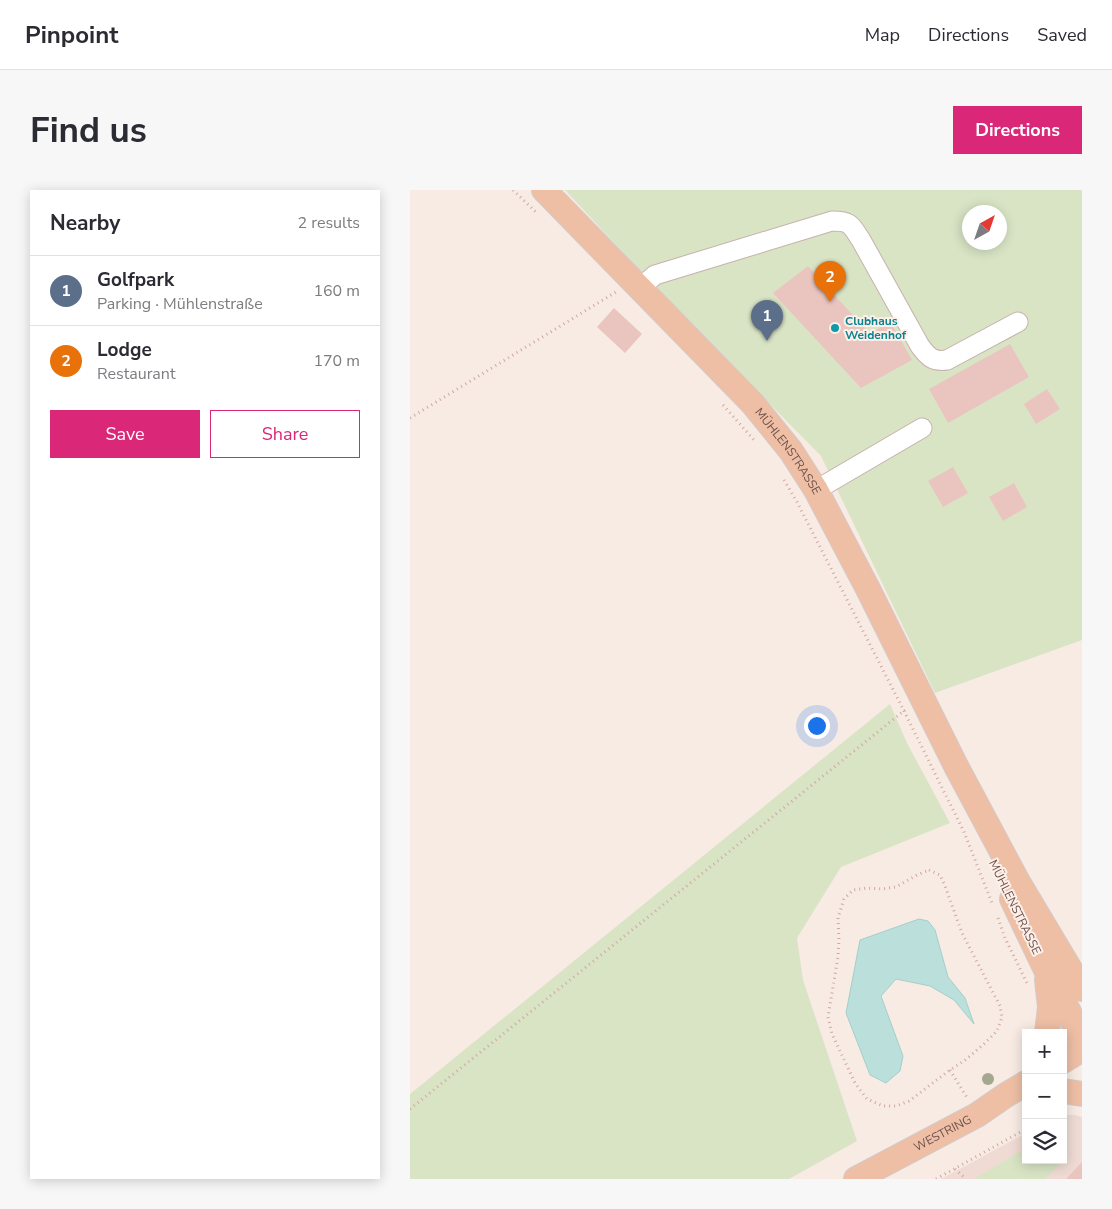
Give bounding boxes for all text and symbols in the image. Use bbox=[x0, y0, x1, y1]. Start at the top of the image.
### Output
text: Pinpoint bbox=[25, 19, 118, 51]
text: Map bbox=[865, 23, 900, 47]
text: Directions bbox=[928, 23, 1009, 47]
text: Saved bbox=[1037, 23, 1087, 47]
button: Directions bbox=[953, 106, 1082, 154]
text: Find us bbox=[30, 107, 147, 154]
north arrow bbox=[962, 205, 1007, 250]
text: Nearby bbox=[50, 209, 120, 237]
text: 2 results bbox=[298, 212, 360, 234]
pin: 2 bbox=[814, 261, 846, 302]
text: Golfpark bbox=[97, 267, 174, 293]
text: 1 bbox=[61, 280, 71, 302]
text: 160 m bbox=[313, 280, 360, 302]
text: Parking · Mühlenstraße bbox=[97, 293, 263, 315]
pin: 1 bbox=[751, 300, 783, 341]
place label: Clubhaus Weidenhof bbox=[845, 313, 907, 343]
marker: Clubhaus Weidenhof bbox=[829, 322, 841, 334]
text: Lodge bbox=[97, 337, 152, 363]
text: 2 bbox=[61, 350, 71, 372]
text: 170 m bbox=[313, 350, 360, 372]
text: Restaurant bbox=[97, 363, 176, 385]
street label: MÜHLENSTRASSE bbox=[751, 405, 825, 497]
button: Save bbox=[50, 410, 200, 458]
button: Share bbox=[210, 410, 360, 458]
your location bbox=[804, 713, 830, 739]
street label: MÜHLENSTRASSE bbox=[985, 857, 1045, 957]
map controls bbox=[1022, 1029, 1067, 1164]
button: + bbox=[1022, 1029, 1067, 1074]
button: − bbox=[1022, 1074, 1067, 1119]
street label: WESTRING bbox=[911, 1111, 974, 1155]
button: layers bbox=[1022, 1119, 1067, 1164]

